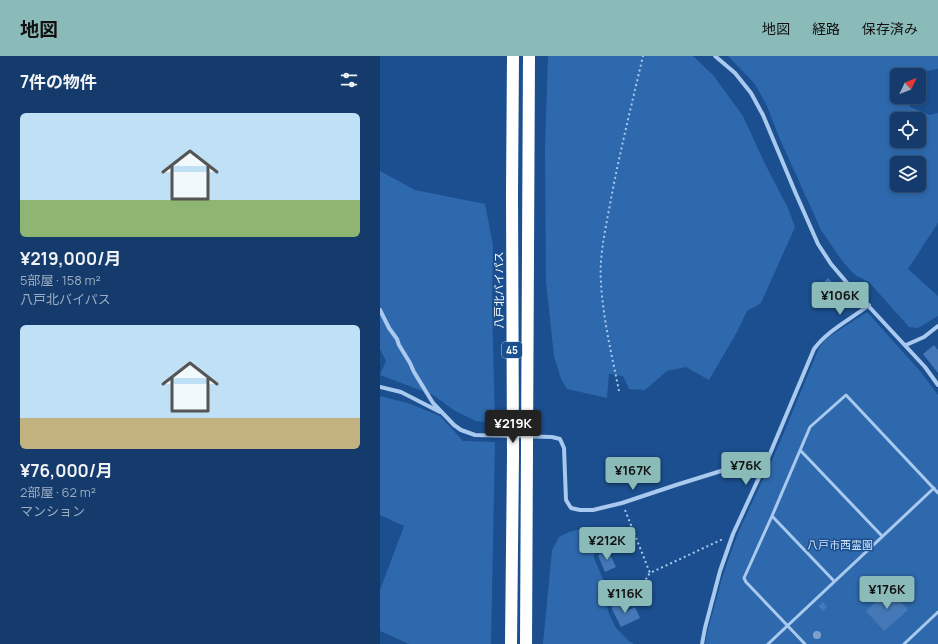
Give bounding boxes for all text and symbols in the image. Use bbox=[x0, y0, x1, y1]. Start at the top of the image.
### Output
text: 地図 bbox=[20, 16, 58, 42]
text: 地図 bbox=[762, 19, 790, 38]
text: 経路 bbox=[812, 19, 840, 38]
text: 保存済み bbox=[862, 19, 918, 38]
north arrow bbox=[890, 68, 926, 104]
map controls bbox=[890, 68, 926, 192]
icon: filters bbox=[338, 69, 360, 91]
text: 7件の物件 bbox=[20, 70, 97, 93]
button: locate bbox=[890, 112, 926, 148]
icon: home bbox=[154, 139, 226, 211]
button: layers bbox=[890, 156, 926, 192]
text: ¥219,000/月 bbox=[20, 247, 122, 270]
street label: 八戸北バイパス bbox=[491, 252, 506, 328]
text: 5部屋 · 158 m² bbox=[20, 271, 101, 289]
pin: ¥106K bbox=[812, 282, 868, 316]
text: ¥106K bbox=[821, 286, 859, 304]
text: 八戸北バイパス bbox=[20, 290, 111, 308]
road number: 45 bbox=[502, 342, 522, 358]
icon: home bbox=[154, 351, 226, 423]
pin: ¥219K bbox=[485, 410, 541, 444]
text: ¥219K bbox=[494, 414, 532, 432]
pin: ¥76K bbox=[722, 452, 770, 486]
text: ¥76K bbox=[730, 456, 762, 474]
pin: ¥167K bbox=[605, 457, 661, 491]
text: ¥76,000/月 bbox=[20, 459, 113, 482]
text: ¥167K bbox=[614, 461, 652, 479]
text: 2部屋 · 62 m² bbox=[20, 483, 96, 501]
text: マンション bbox=[20, 502, 85, 520]
pin: ¥212K bbox=[579, 527, 635, 561]
text: ¥212K bbox=[588, 531, 626, 549]
park label: 八戸市西霊園 bbox=[807, 537, 873, 552]
pin: ¥176K bbox=[859, 576, 915, 610]
pin: ¥116K bbox=[597, 580, 653, 614]
text: ¥176K bbox=[868, 580, 906, 598]
text: ¥116K bbox=[607, 584, 643, 602]

